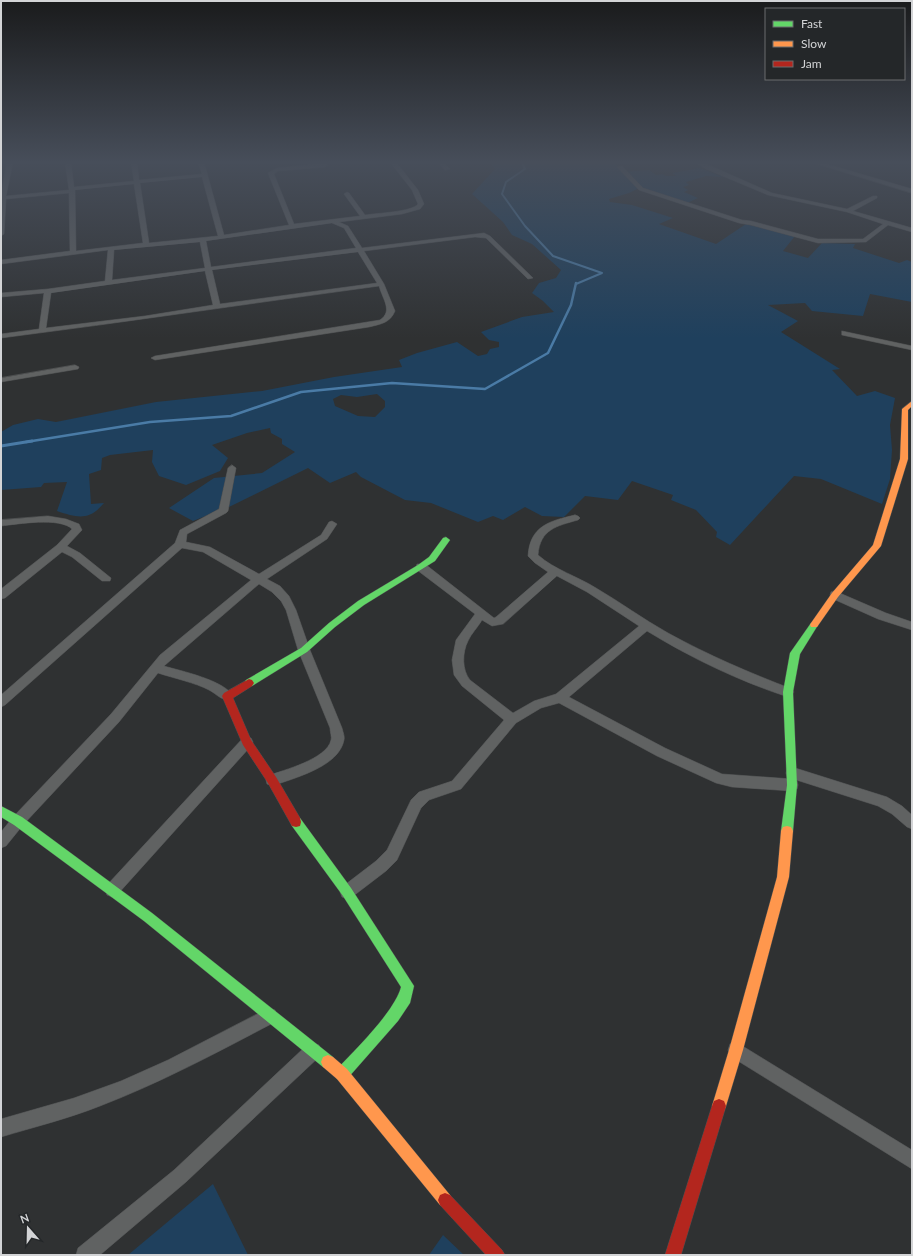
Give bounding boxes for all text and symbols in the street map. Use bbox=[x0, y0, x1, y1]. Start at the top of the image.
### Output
legend bbox=[765, 8, 905, 80]
text: Fast bbox=[801, 16, 823, 31]
text: Slow bbox=[801, 36, 827, 51]
text: Jam bbox=[801, 56, 822, 71]
north arrow bbox=[8, 1208, 48, 1248]
text: N bbox=[18, 1211, 31, 1226]

